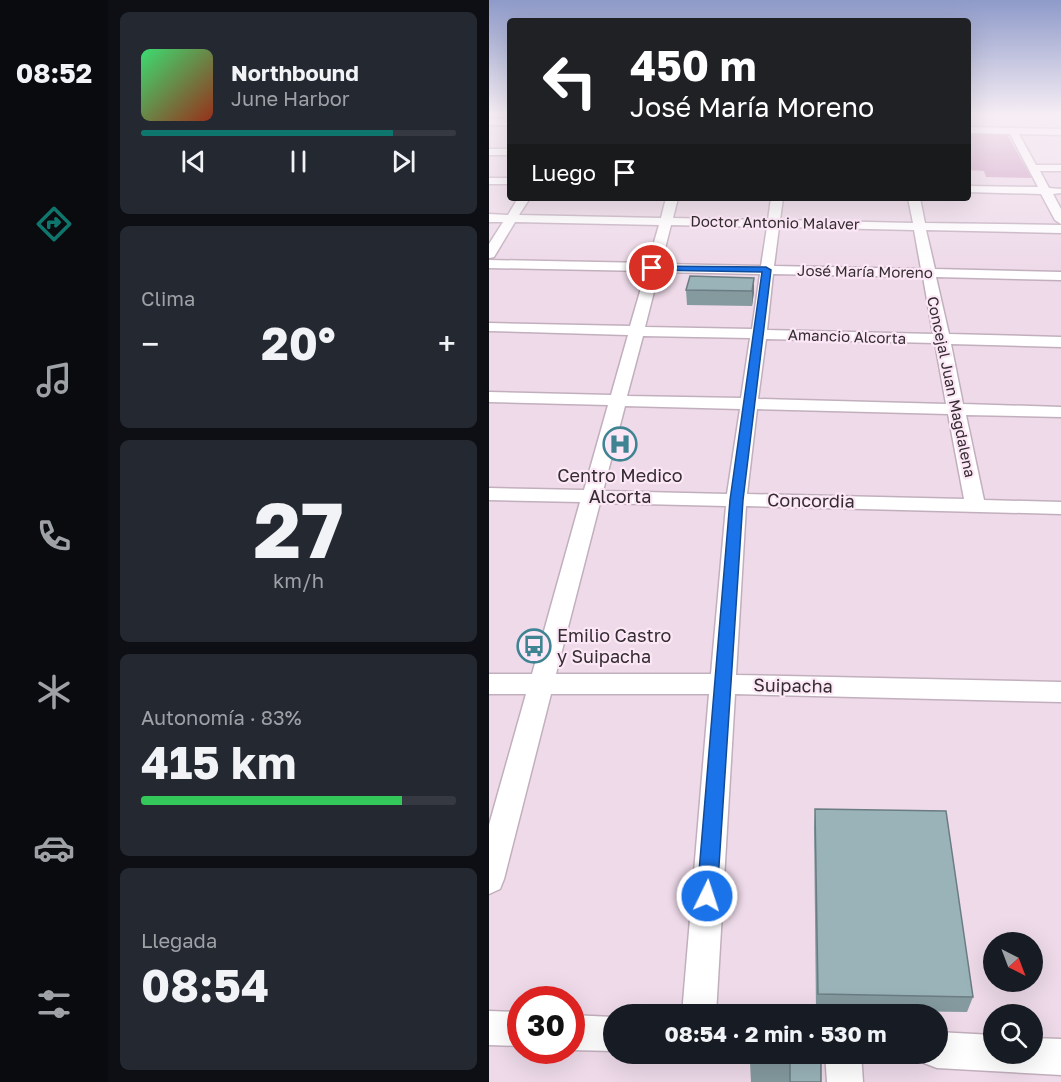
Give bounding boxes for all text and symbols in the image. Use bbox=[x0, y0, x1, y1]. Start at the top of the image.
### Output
text: 450 m bbox=[630, 40, 756, 90]
icon: left bbox=[531, 42, 609, 120]
text: 08:52 bbox=[16, 57, 92, 89]
text: Northbound bbox=[231, 59, 359, 86]
text: June Harbor bbox=[231, 86, 350, 110]
text: José María Moreno bbox=[630, 91, 874, 123]
icon: previous bbox=[177, 145, 210, 178]
icon: pause bbox=[282, 145, 315, 178]
icon: next bbox=[387, 145, 420, 178]
icon: arrive bbox=[608, 156, 641, 189]
text: Luego bbox=[531, 159, 596, 186]
icon: directions bbox=[33, 203, 75, 245]
street label: Doctor Antonio Malaver bbox=[690, 212, 860, 232]
pin bbox=[626, 242, 677, 293]
icon: arrive bbox=[635, 251, 668, 284]
street label: José María Moreno bbox=[797, 261, 933, 281]
text: Clima bbox=[141, 286, 195, 310]
street label: Concejal Juan Magdalena bbox=[924, 295, 980, 479]
text: 20° bbox=[261, 316, 336, 370]
text: − bbox=[141, 324, 159, 363]
text: + bbox=[438, 324, 456, 363]
street label: Amancio Alcorta bbox=[788, 325, 906, 347]
icon: music bbox=[33, 359, 75, 401]
hospital icon: Centro Medico Alcorta bbox=[602, 426, 638, 462]
place label: Centro Medico Alcorta bbox=[557, 464, 683, 507]
text: 27 bbox=[253, 482, 344, 575]
street label: Concordia bbox=[767, 488, 855, 512]
icon: phone bbox=[33, 515, 75, 557]
text: km/h bbox=[273, 568, 324, 592]
place label: Emilio Castro y Suipacha bbox=[557, 624, 671, 667]
bus stop icon: Emilio Castro y Suipacha bbox=[516, 628, 552, 664]
icon: climate bbox=[33, 671, 75, 713]
street label: Suipacha bbox=[753, 673, 833, 697]
text: Autonomía · 83% bbox=[141, 705, 301, 729]
text: 415 km bbox=[141, 735, 296, 789]
icon: car bbox=[33, 827, 75, 869]
position arrow bbox=[675, 864, 739, 928]
text: Llegada bbox=[141, 928, 217, 952]
north arrow bbox=[983, 932, 1043, 992]
map controls bbox=[983, 932, 1043, 1064]
text: 08:54 bbox=[141, 958, 269, 1012]
icon: filters bbox=[33, 983, 75, 1025]
speed limit sign: 30 bbox=[507, 986, 585, 1064]
button: search bbox=[983, 1004, 1043, 1064]
text: 08:54 · 2 min · 530 m bbox=[664, 1020, 887, 1047]

